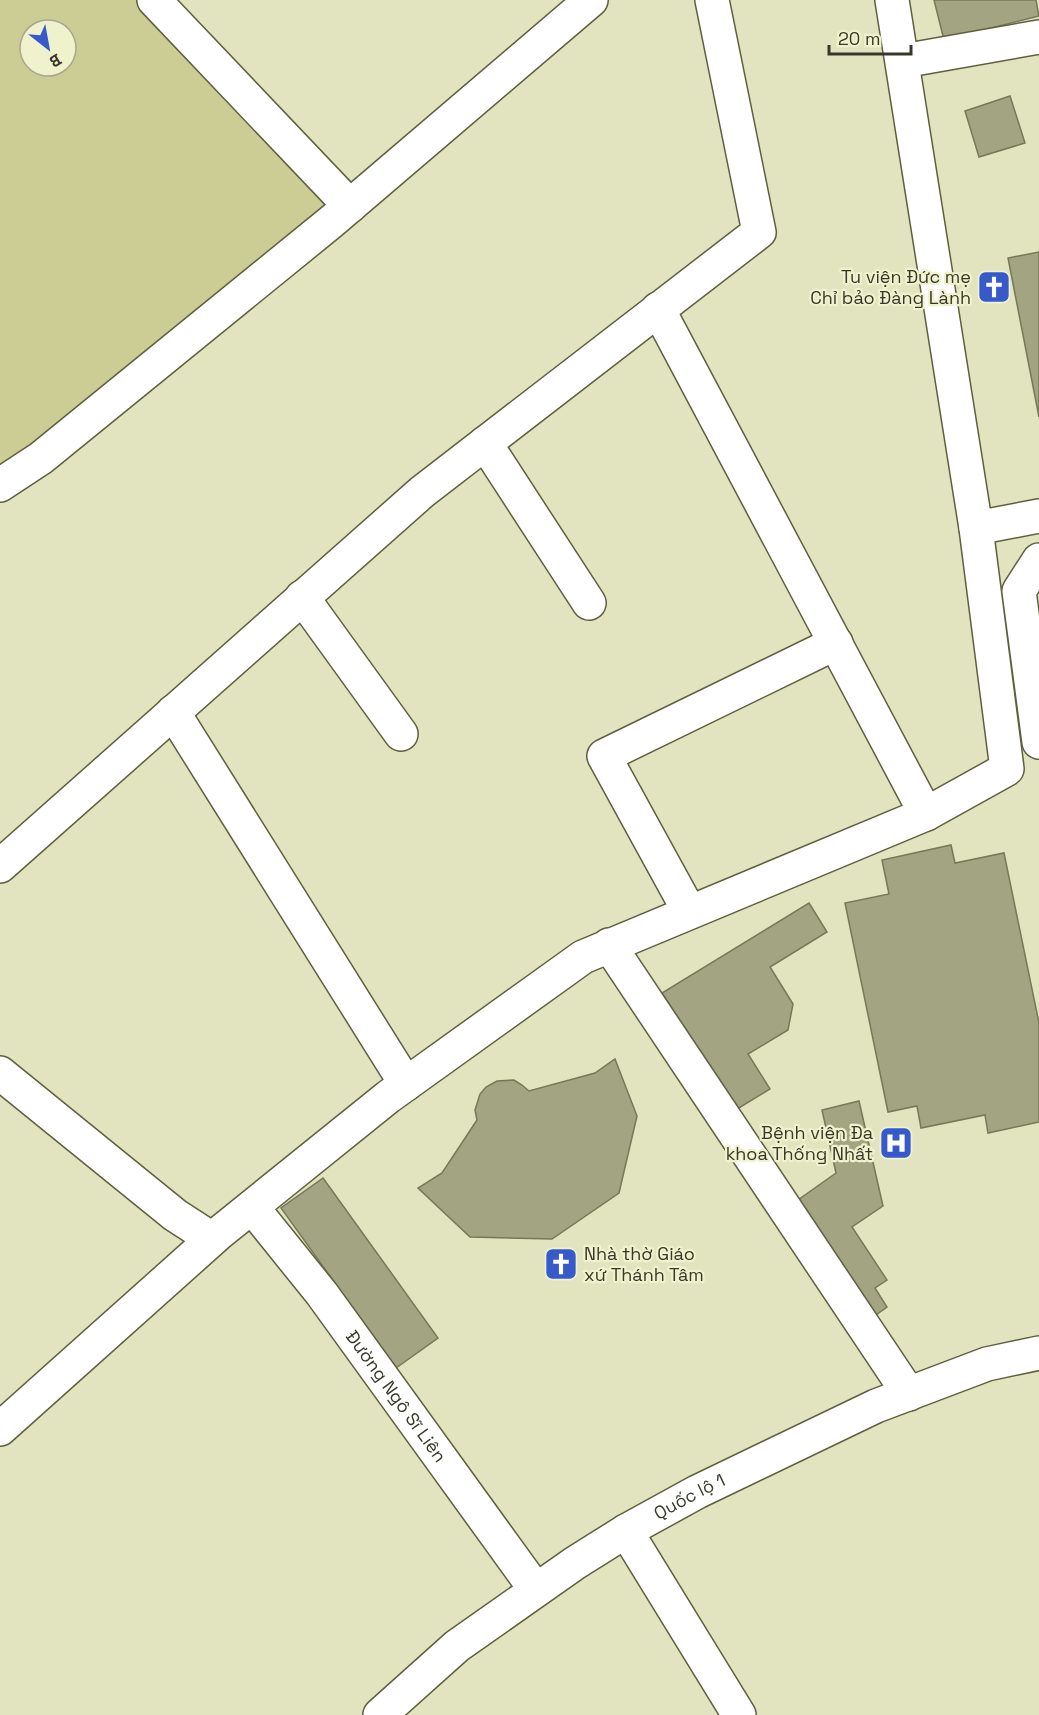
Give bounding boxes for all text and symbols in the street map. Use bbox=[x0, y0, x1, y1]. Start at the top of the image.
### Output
north arrow bbox=[18, 18, 78, 78]
scale bar bbox=[829, 18, 912, 56]
text: 20 m bbox=[838, 27, 881, 50]
text: B bbox=[46, 49, 65, 72]
place label: Tu viện Đức mẹ Chỉ bảo Đàng Lành bbox=[810, 265, 971, 309]
church icon: Tu viện Đức mẹ Chỉ bảo Đàng Lành bbox=[976, 269, 1012, 305]
place label: Bệnh viện Đa khoa Thống Nhất bbox=[726, 1121, 873, 1165]
hospital icon: Bệnh viện Đa khoa Thống Nhất bbox=[878, 1125, 914, 1161]
place label: Nhà thờ Giáo xứ Thánh Tâm bbox=[584, 1242, 704, 1286]
church icon: Nhà thờ Giáo xứ Thánh Tâm bbox=[543, 1246, 579, 1282]
street label: Đường Ngô Sĩ Liên bbox=[341, 1326, 452, 1467]
street label: Quốc lộ 1 bbox=[650, 1468, 729, 1525]

